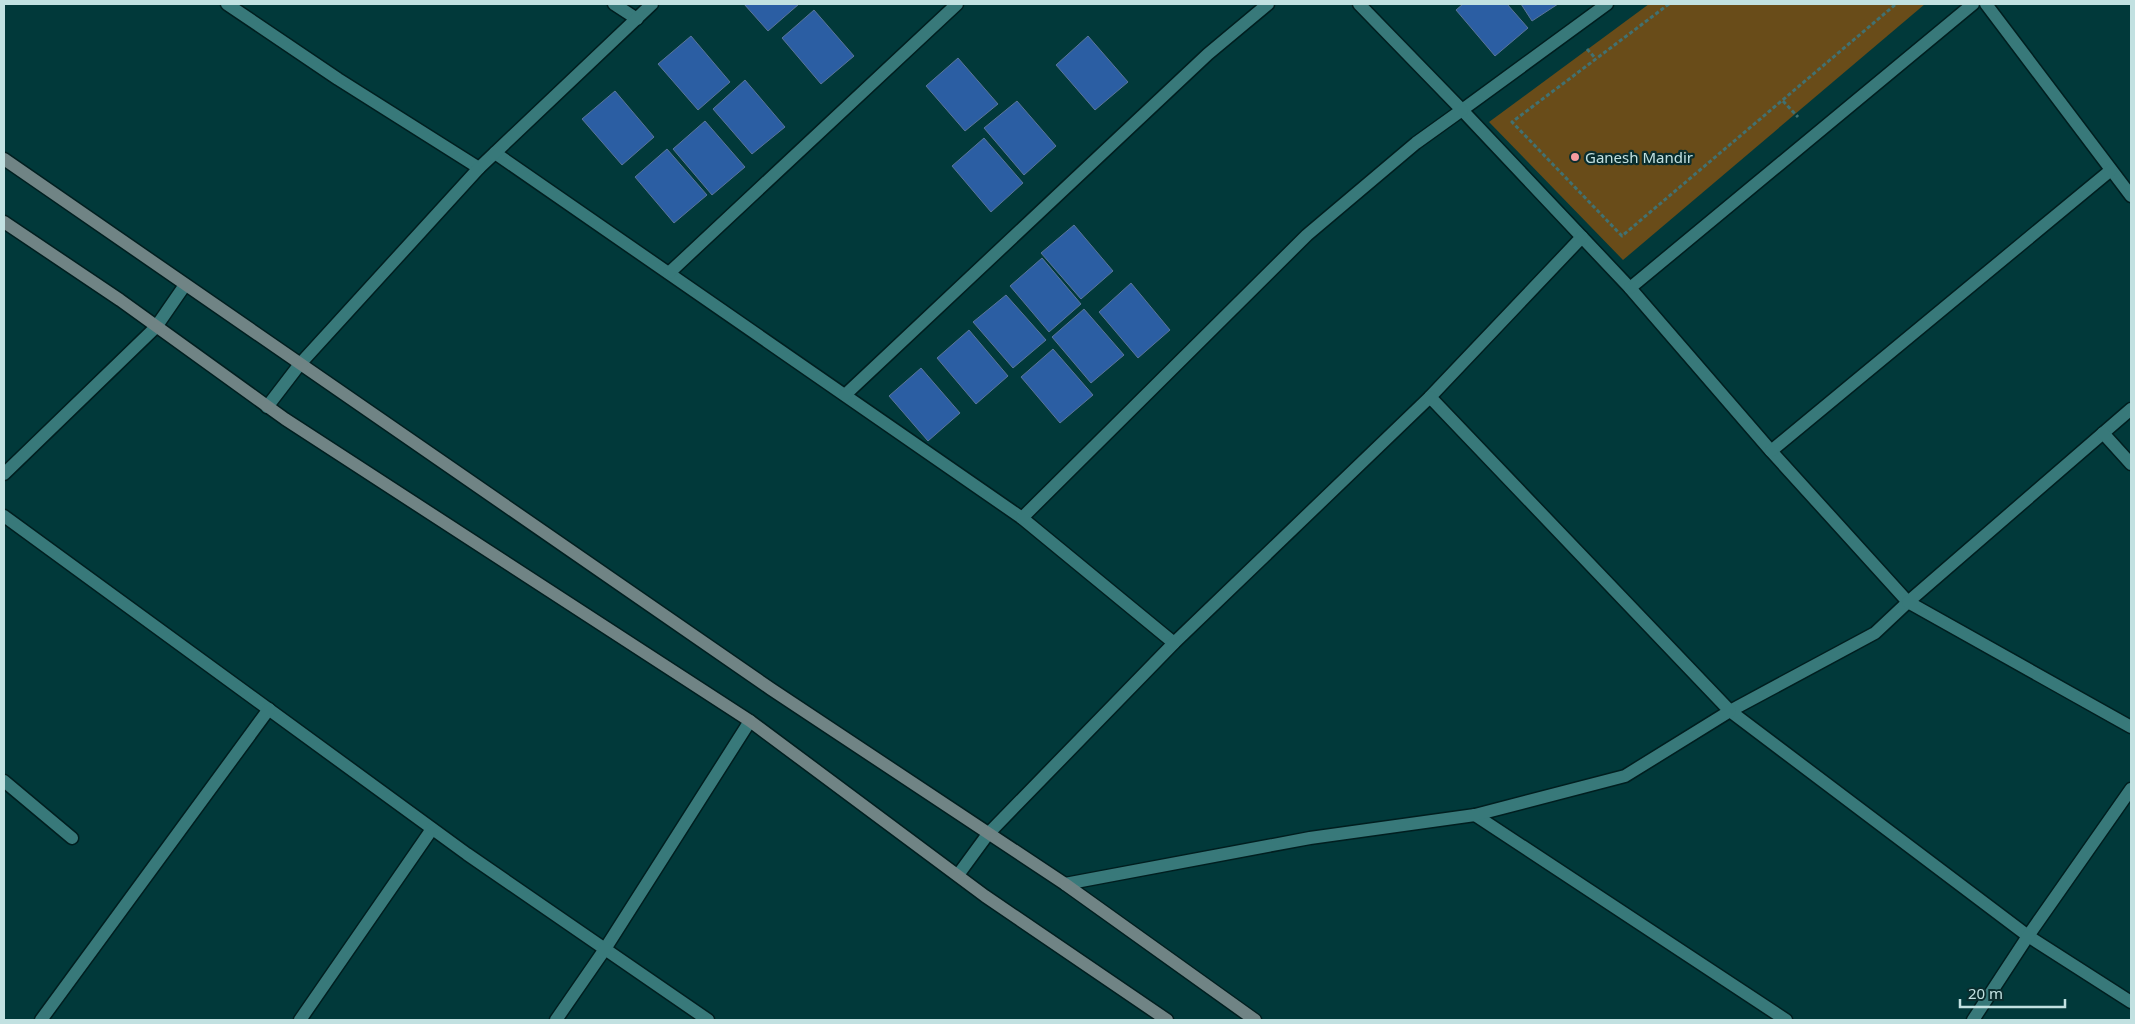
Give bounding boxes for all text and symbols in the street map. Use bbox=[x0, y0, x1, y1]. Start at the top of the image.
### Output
place label: Ganesh Mandir bbox=[1585, 147, 1693, 167]
marker: Ganesh Mandir bbox=[1569, 151, 1581, 163]
scale bar bbox=[1960, 976, 2065, 1008]
text: 20 m bbox=[1968, 983, 2003, 1003]

